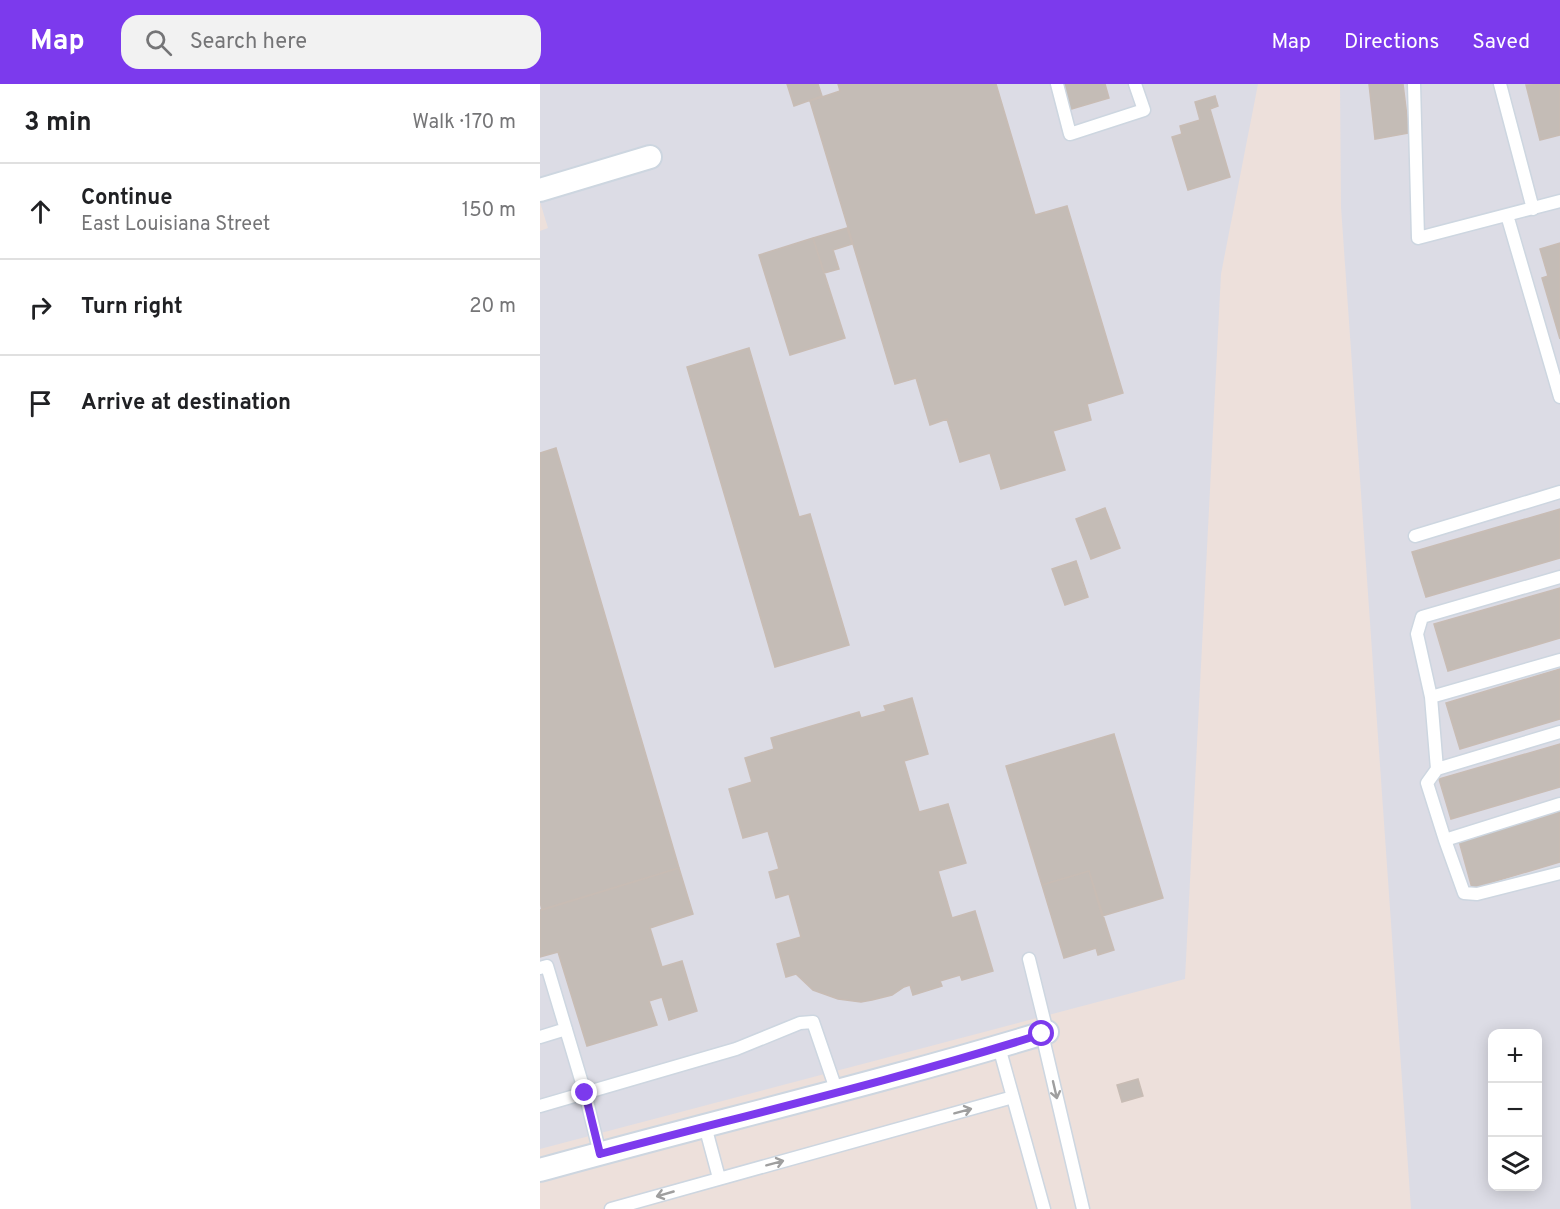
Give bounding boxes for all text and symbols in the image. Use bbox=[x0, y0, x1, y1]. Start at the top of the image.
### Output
search box bbox=[121, 15, 541, 69]
text: Map bbox=[30, 24, 85, 60]
icon: search bbox=[142, 26, 175, 59]
text: Search here bbox=[190, 29, 307, 56]
text: Map bbox=[1271, 29, 1311, 56]
text: Directions bbox=[1344, 29, 1439, 56]
text: Saved bbox=[1472, 29, 1530, 56]
text: 3 min bbox=[24, 107, 92, 140]
text: Walk · 170 m bbox=[412, 110, 516, 136]
text: Continue bbox=[81, 185, 172, 212]
icon: ahead bbox=[24, 195, 57, 228]
text: 150 m bbox=[462, 198, 516, 224]
text: East Louisiana Street bbox=[81, 212, 270, 238]
icon: right bbox=[24, 291, 57, 324]
text: Turn right bbox=[81, 294, 183, 321]
text: 20 m bbox=[469, 294, 516, 320]
icon: arrive bbox=[24, 387, 57, 420]
text: Arrive at destination bbox=[81, 390, 291, 417]
route start bbox=[1028, 1020, 1054, 1046]
map controls bbox=[1488, 1029, 1542, 1191]
button: + bbox=[1488, 1029, 1542, 1083]
route end bbox=[571, 1079, 597, 1105]
one-way arrow bbox=[1050, 1081, 1062, 1100]
button: − bbox=[1488, 1083, 1542, 1137]
one-way arrow bbox=[953, 1104, 972, 1116]
button: layers bbox=[1488, 1137, 1542, 1191]
one-way arrow bbox=[765, 1156, 784, 1168]
one-way arrow bbox=[656, 1188, 675, 1200]

